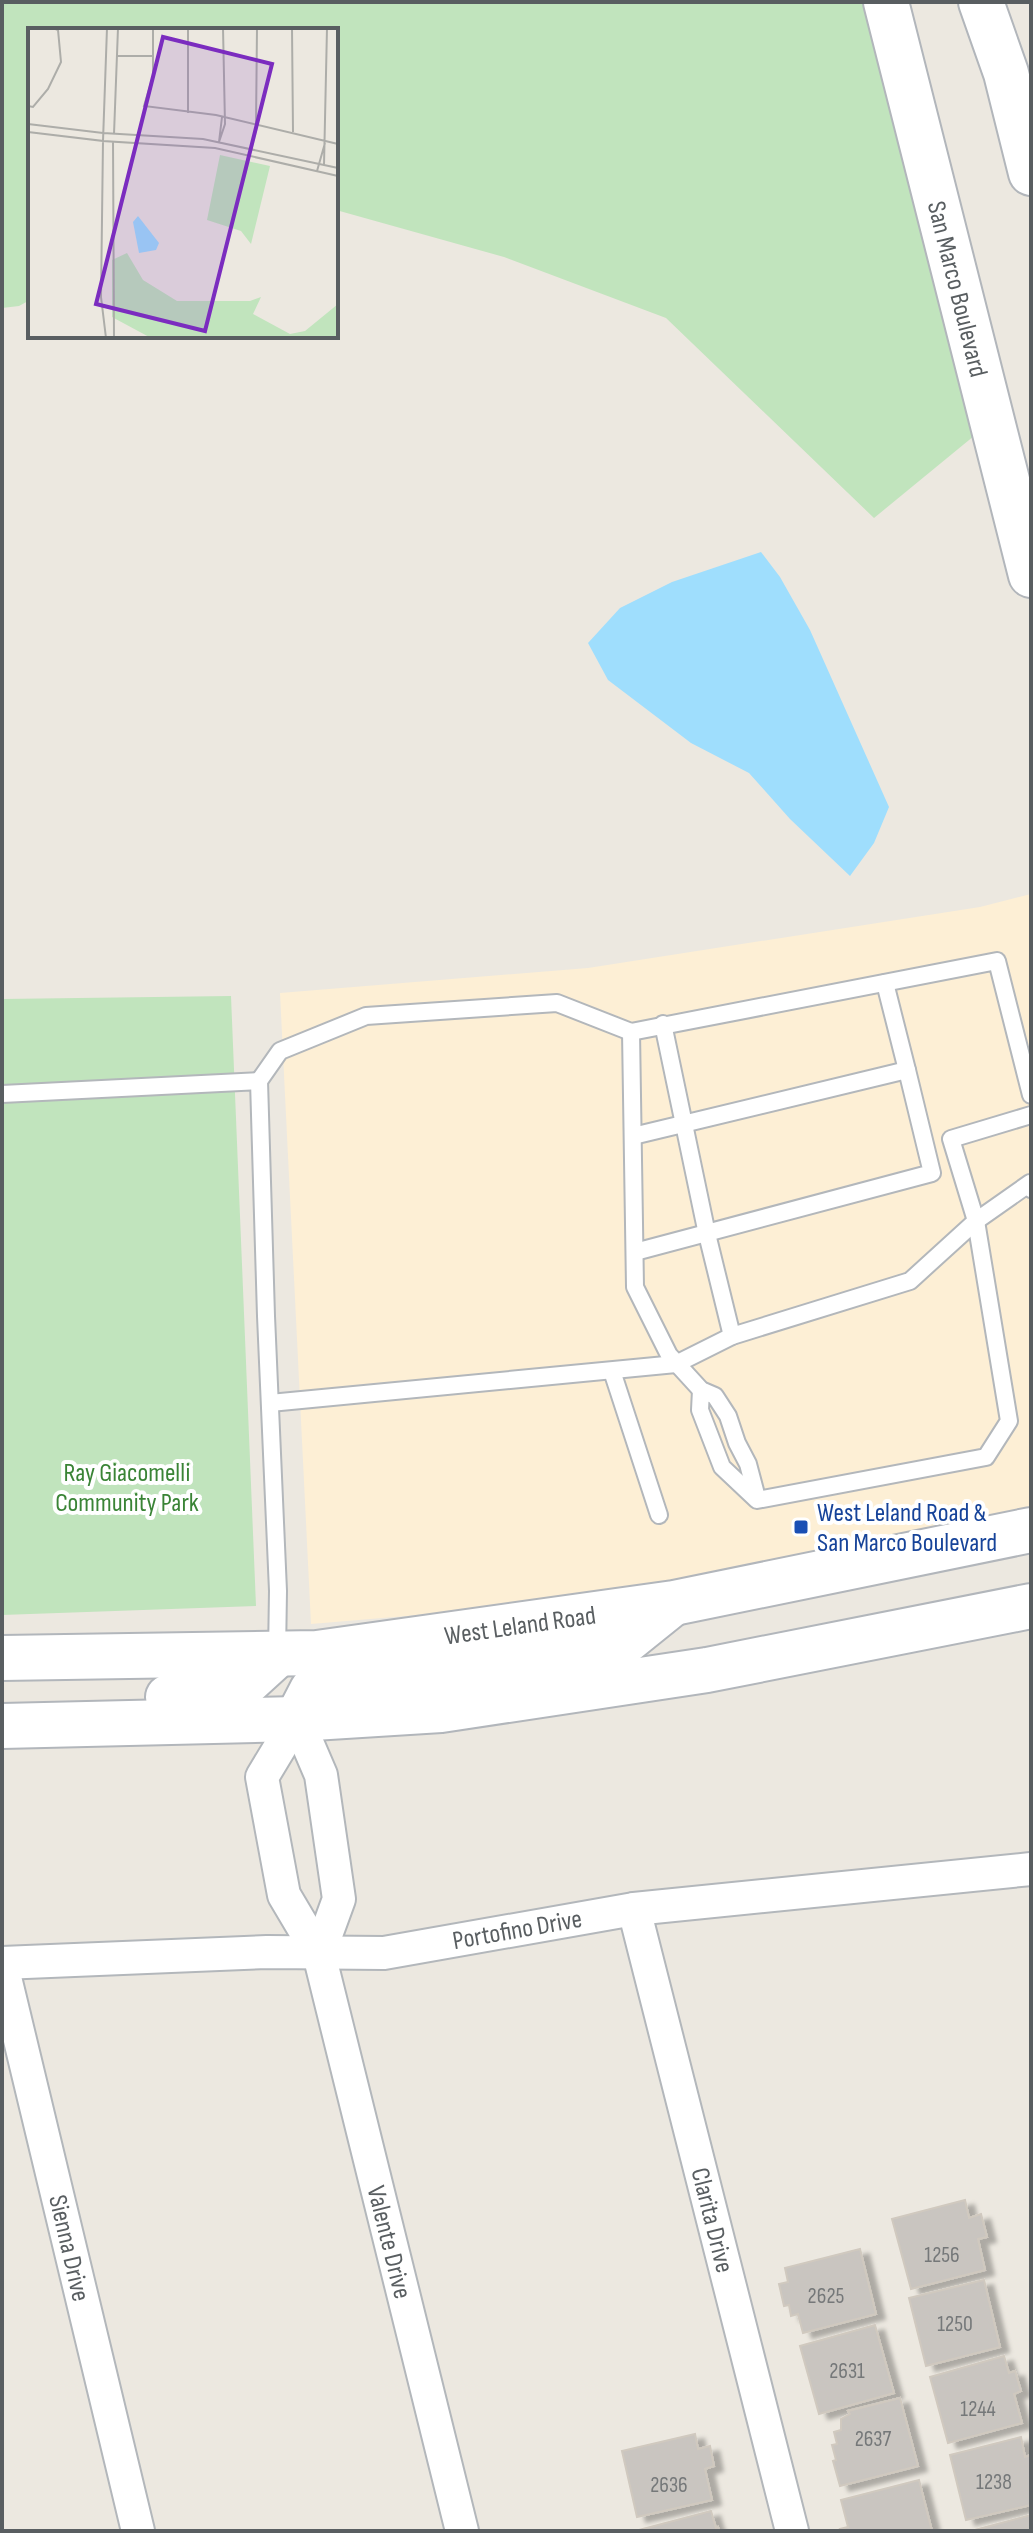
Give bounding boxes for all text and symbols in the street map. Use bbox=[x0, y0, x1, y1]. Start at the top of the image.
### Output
inset map bbox=[28, 28, 338, 338]
street label: San Marco Boulevard bbox=[920, 198, 993, 380]
park label: Ray Giacomelli Community Park bbox=[55, 1458, 199, 1519]
place label: West Leland Road & San Marco Boulevard bbox=[817, 1498, 997, 1559]
marker: West Leland Road & San Marco Boulevard bbox=[792, 1518, 810, 1536]
street label: West Leland Road bbox=[443, 1601, 598, 1652]
street label: Portofino Drive bbox=[450, 1904, 584, 1957]
street label: Clarita Drive bbox=[684, 2165, 740, 2276]
street label: Valente Drive bbox=[360, 2183, 418, 2302]
street label: Sienna Drive bbox=[41, 2192, 96, 2305]
house number: 1256 bbox=[924, 2242, 960, 2269]
house number: 2625 bbox=[808, 2283, 845, 2310]
house number: 1250 bbox=[937, 2311, 973, 2338]
house number: 2631 bbox=[829, 2358, 865, 2385]
house number: 1244 bbox=[960, 2396, 996, 2423]
house number: 2637 bbox=[855, 2426, 892, 2453]
house number: 1238 bbox=[976, 2469, 1012, 2496]
house number: 2636 bbox=[650, 2472, 688, 2499]

